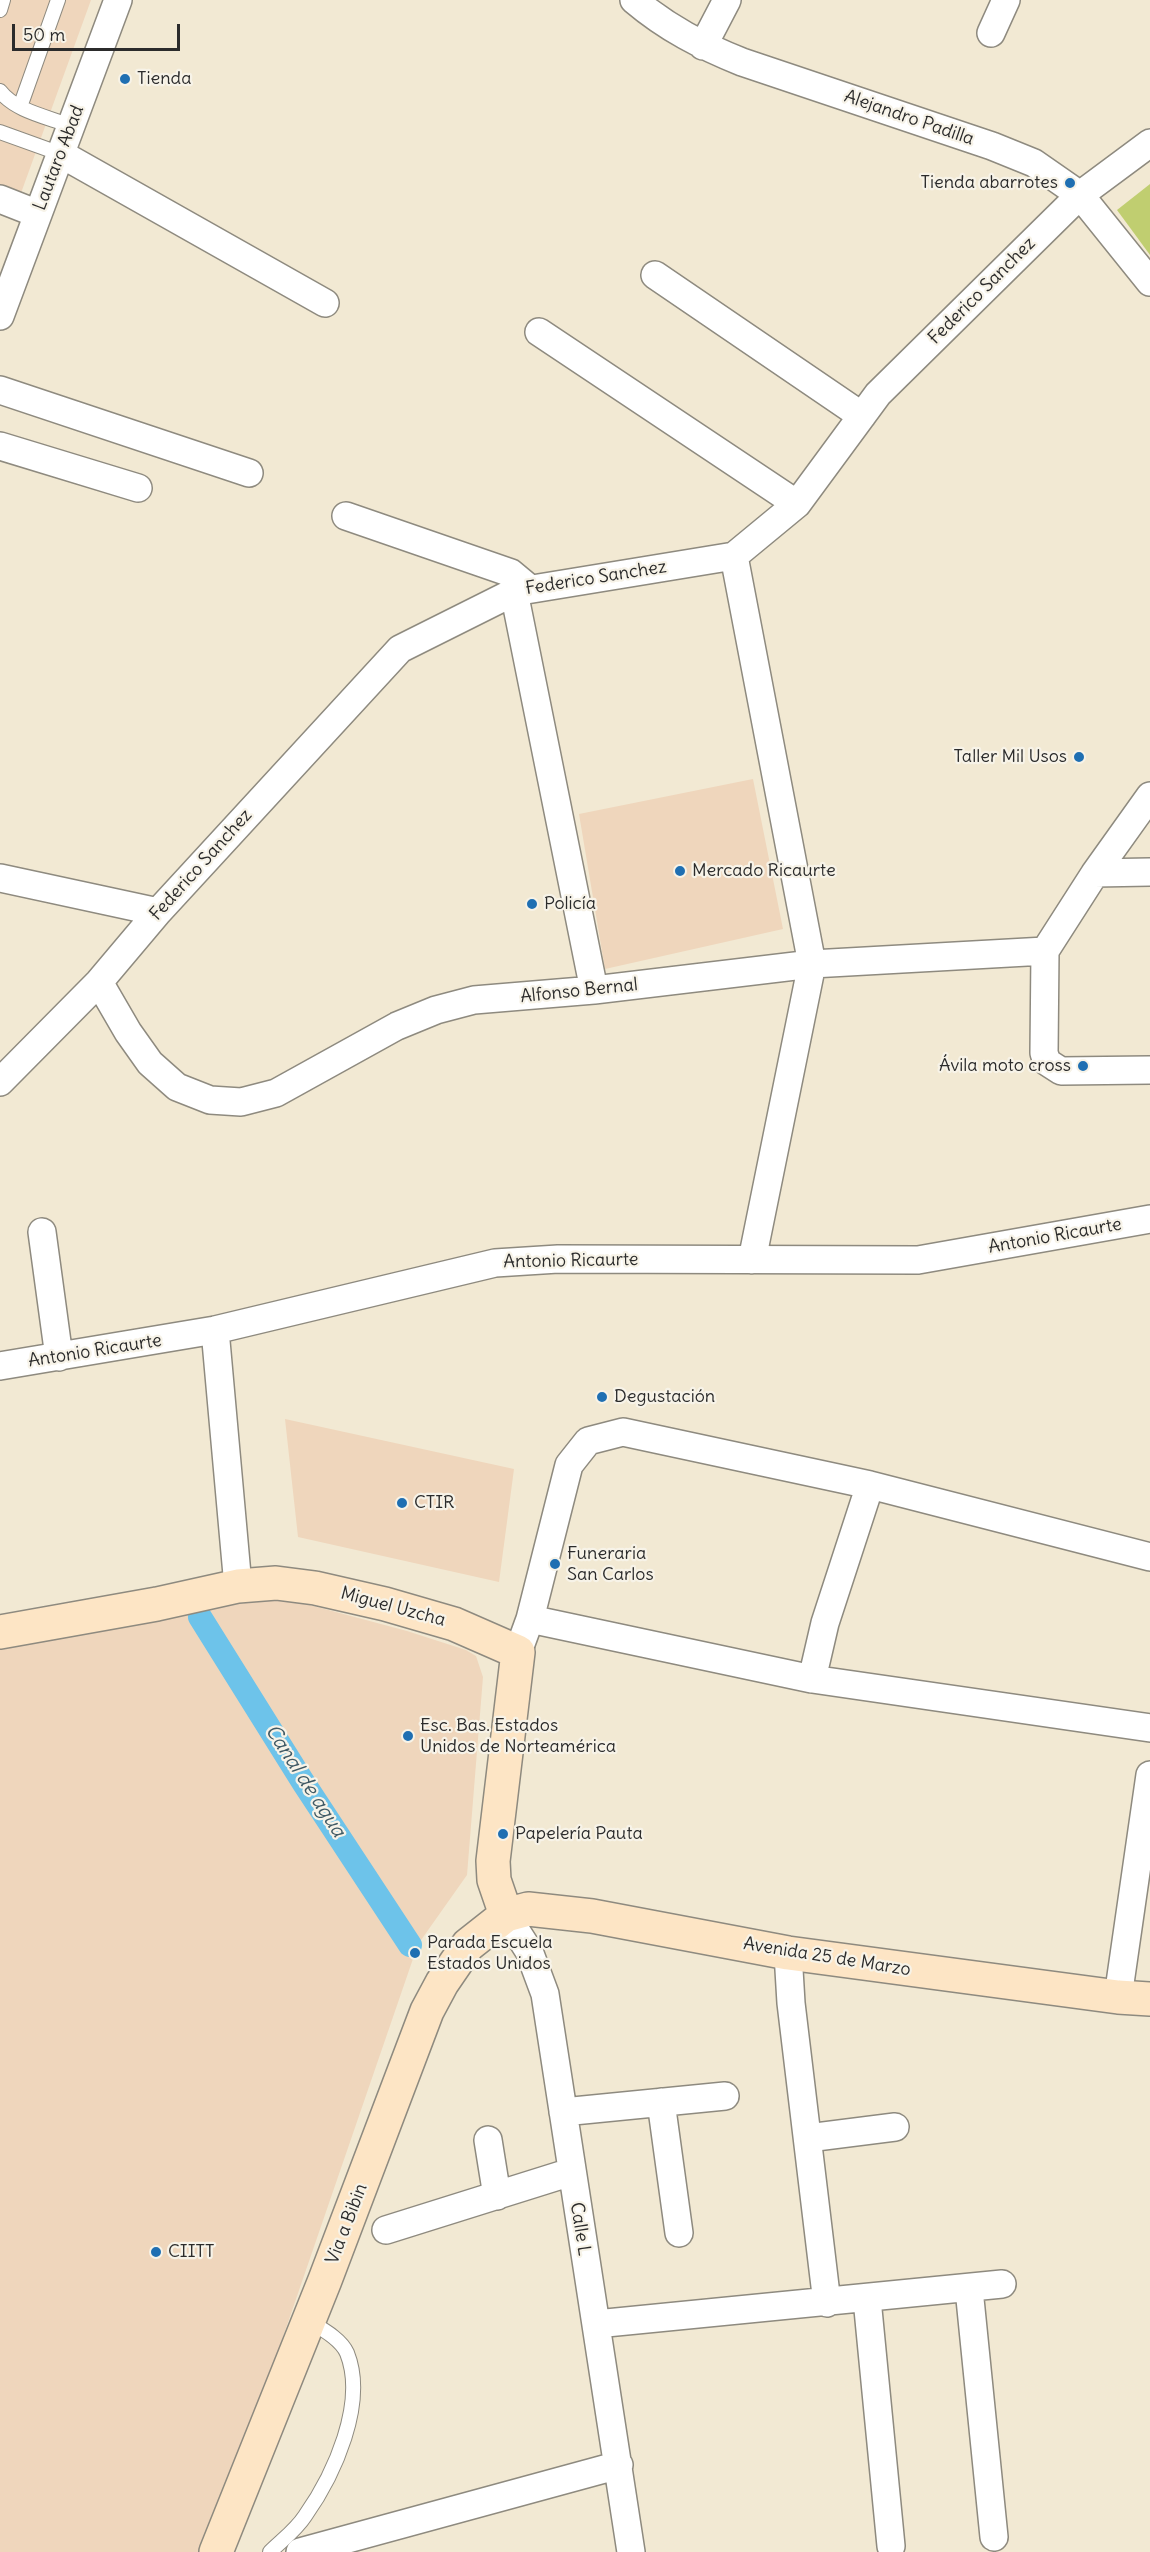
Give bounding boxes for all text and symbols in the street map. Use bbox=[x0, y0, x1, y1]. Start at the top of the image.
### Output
scale bar bbox=[15, 12, 183, 50]
text: 50 m bbox=[23, 23, 65, 46]
place label: Tienda bbox=[137, 68, 191, 90]
marker: Tienda bbox=[118, 72, 132, 86]
street label: Alejandro Padilla bbox=[841, 86, 977, 150]
street label: Lautaro Abad bbox=[29, 103, 89, 213]
place label: Tienda abarrotes bbox=[921, 172, 1058, 194]
marker: Tienda abarrotes bbox=[1063, 176, 1077, 190]
street label: Federico Sanchez bbox=[924, 233, 1040, 349]
street label: Federico Sanchez bbox=[524, 556, 668, 600]
place label: Taller Mil Usos bbox=[954, 746, 1067, 768]
marker: Taller Mil Usos bbox=[1072, 750, 1086, 764]
street label: Federico Sanchez bbox=[145, 805, 257, 925]
place label: Mercado Ricaurte bbox=[692, 860, 836, 882]
marker: Mercado Ricaurte bbox=[673, 864, 687, 878]
place label: Policía bbox=[544, 893, 596, 915]
marker: Policía bbox=[525, 897, 539, 911]
street label: Alfonso Bernal bbox=[519, 974, 639, 1008]
place label: Ávila moto cross bbox=[939, 1055, 1071, 1077]
marker: Ávila moto cross bbox=[1076, 1059, 1090, 1073]
street label: Antonio Ricaurte bbox=[987, 1214, 1123, 1258]
street label: Antonio Ricaurte bbox=[503, 1249, 639, 1273]
street label: Antonio Ricaurte bbox=[27, 1330, 163, 1372]
place label: Degustación bbox=[614, 1386, 715, 1408]
marker: Degustación bbox=[595, 1390, 609, 1404]
place label: CTIR bbox=[414, 1492, 455, 1514]
marker: CTIR bbox=[395, 1496, 409, 1510]
place label: Funeraria San Carlos bbox=[567, 1543, 654, 1586]
marker: Funeraria San Carlos bbox=[548, 1557, 562, 1571]
street label: Miguel Uzcha bbox=[338, 1583, 448, 1631]
place label: Esc. Bas. Estados Unidos de Norteamérica bbox=[420, 1715, 616, 1758]
water label: Canal de agua bbox=[260, 1720, 350, 1842]
marker: Esc. Bas. Estados Unidos de Norteamérica bbox=[401, 1729, 415, 1743]
place label: Papelería Pauta bbox=[515, 1823, 643, 1845]
marker: Papelería Pauta bbox=[496, 1827, 510, 1841]
place label: Parada Escuela Estados Unidos bbox=[427, 1932, 553, 1974]
street label: Avenida 25 de Marzo bbox=[742, 1933, 912, 1981]
marker: Parada Escuela Estados Unidos bbox=[408, 1946, 422, 1960]
street label: Via a Bibin bbox=[322, 2181, 372, 2267]
street label: Calle L bbox=[565, 2201, 595, 2257]
place label: CIITT bbox=[168, 2241, 214, 2263]
marker: CIITT bbox=[149, 2245, 163, 2259]

